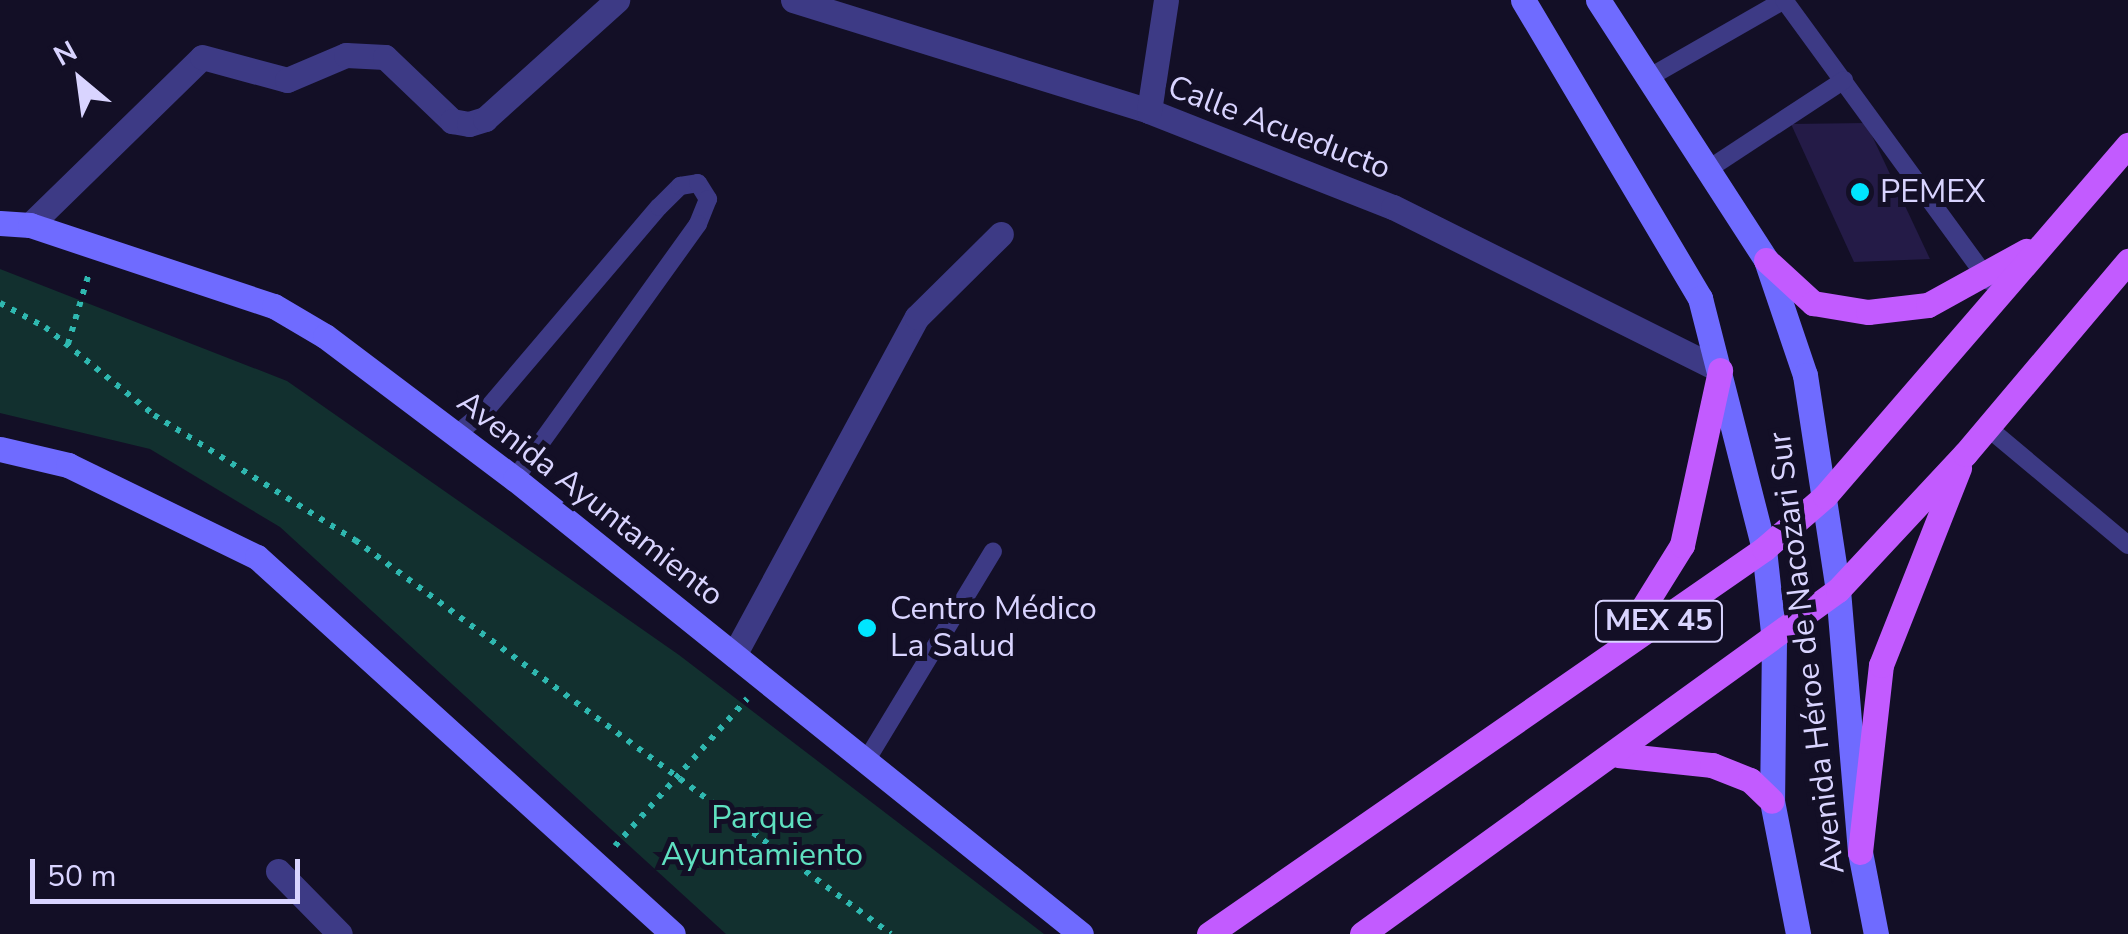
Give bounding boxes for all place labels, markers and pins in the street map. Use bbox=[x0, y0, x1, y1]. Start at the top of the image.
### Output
place label: PEMEX bbox=[1880, 173, 1985, 211]
marker: PEMEX bbox=[1849, 181, 1871, 203]
place label: Centro Médico La Salud bbox=[890, 591, 1097, 666]
marker: Centro Médico La Salud bbox=[854, 615, 880, 641]

